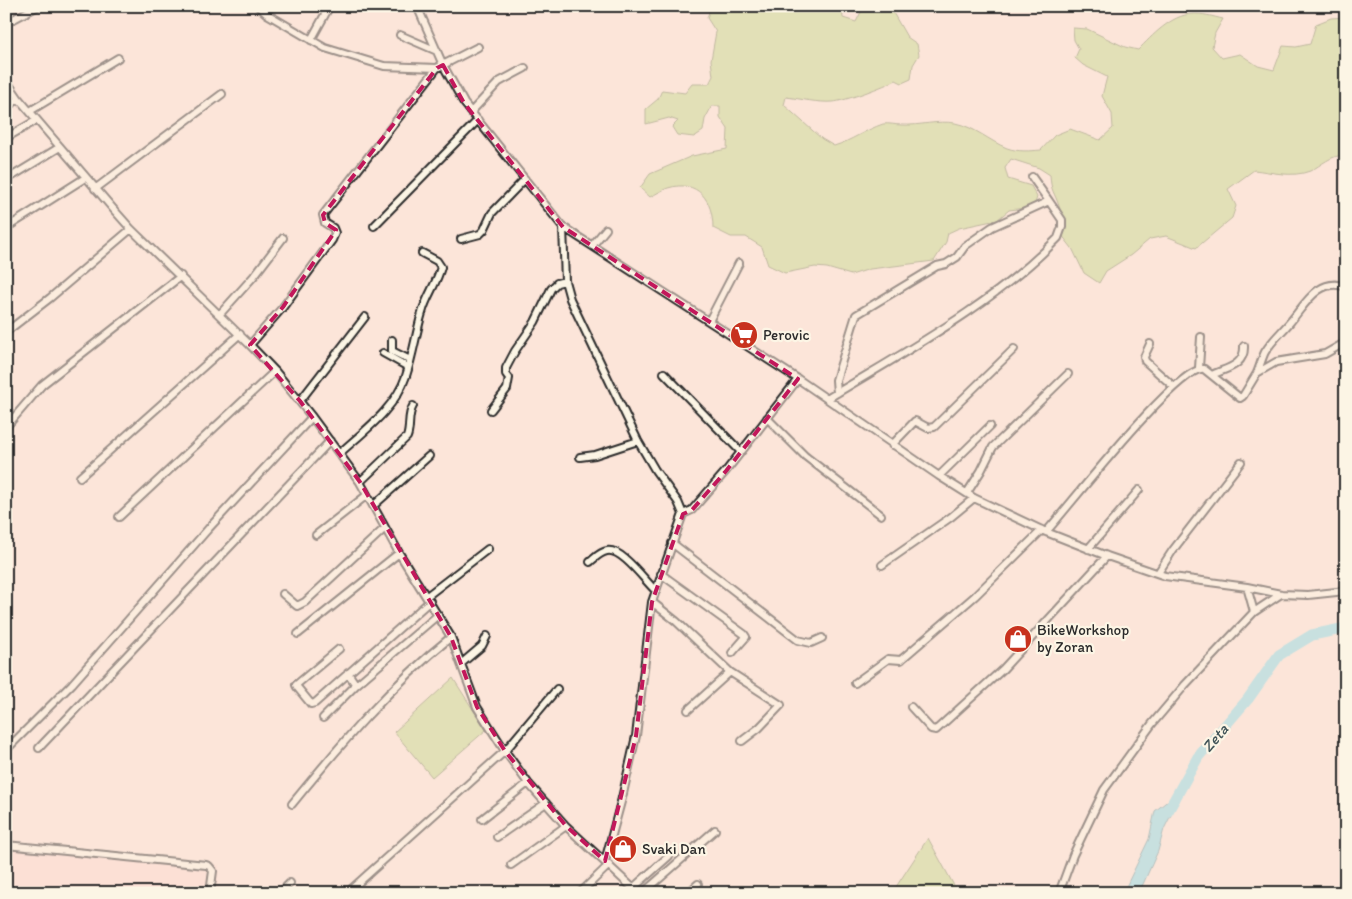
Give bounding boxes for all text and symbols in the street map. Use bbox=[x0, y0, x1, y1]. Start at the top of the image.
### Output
supermarket icon: Perovic bbox=[729, 320, 759, 350]
place label: Perovic bbox=[763, 326, 810, 344]
place label: BikeWorkshop by Zoran bbox=[1037, 621, 1129, 656]
shop icon: BikeWorkshop by Zoran bbox=[1003, 624, 1033, 654]
water label: Zeta bbox=[1198, 719, 1233, 756]
shop icon: Svaki Dan bbox=[608, 834, 638, 864]
place label: Svaki Dan bbox=[642, 840, 706, 858]

